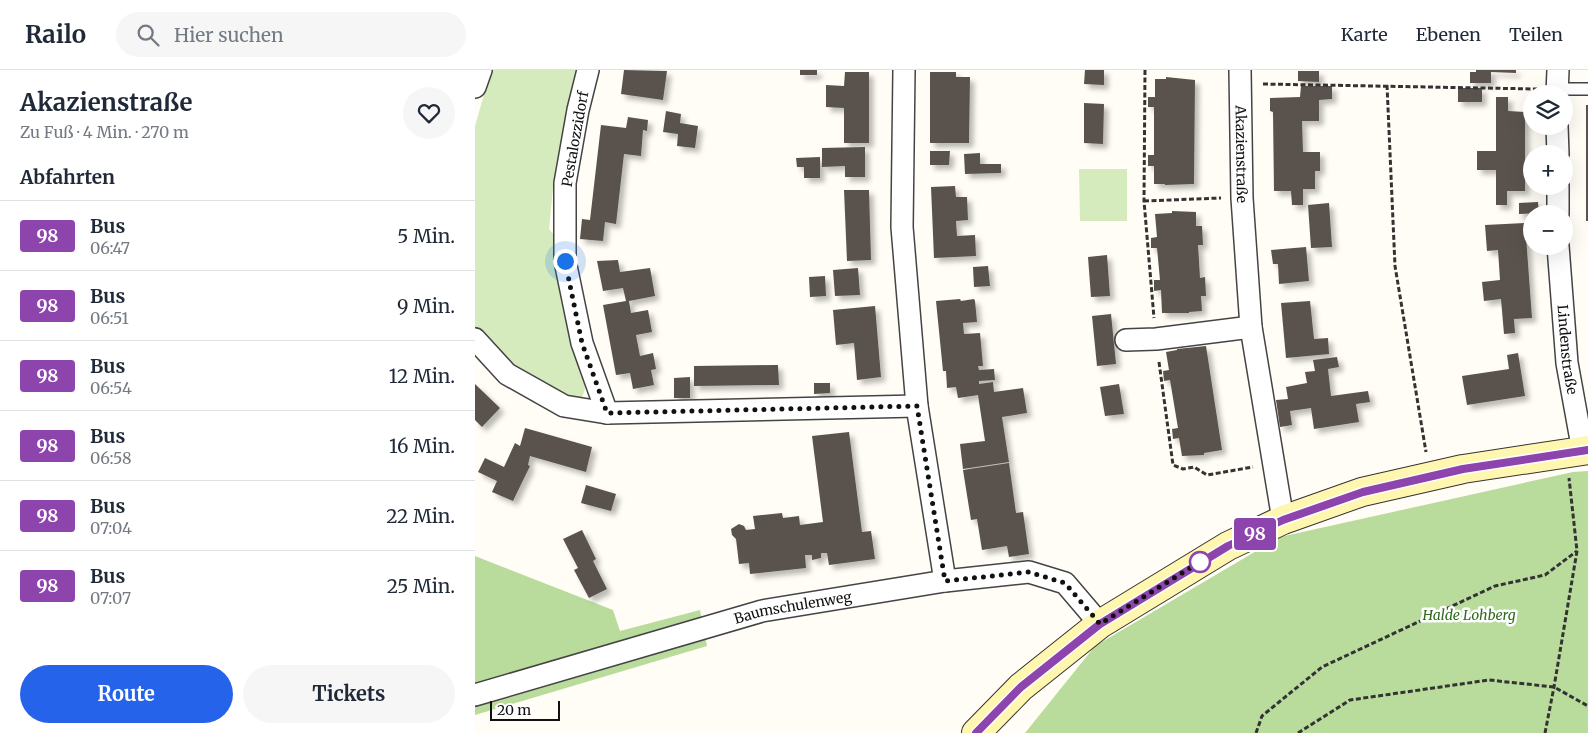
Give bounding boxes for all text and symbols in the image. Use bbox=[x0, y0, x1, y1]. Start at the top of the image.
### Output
search box bbox=[116, 12, 466, 57]
text: Railo bbox=[25, 19, 86, 50]
icon: search bbox=[134, 21, 162, 49]
text: Hier suchen bbox=[174, 23, 284, 47]
text: Karte bbox=[1341, 23, 1388, 46]
text: Ebenen bbox=[1416, 23, 1481, 46]
text: Teilen bbox=[1509, 23, 1563, 46]
map controls bbox=[1523, 85, 1573, 255]
button: layers bbox=[1523, 85, 1573, 135]
text: Akazienstraße bbox=[20, 87, 193, 118]
button: heart bbox=[403, 87, 455, 139]
street label: Pestalozzidorf bbox=[558, 89, 592, 188]
street label: Akazienstraße bbox=[1232, 104, 1251, 204]
text: Zu Fuß · 4 Min. · 270 m bbox=[20, 122, 189, 142]
button: + bbox=[1523, 145, 1573, 195]
text: Abfahrten bbox=[20, 165, 115, 189]
button: − bbox=[1523, 205, 1573, 255]
text: Bus bbox=[90, 214, 125, 238]
text: 98 bbox=[37, 224, 58, 247]
text: 5 Min. bbox=[397, 224, 455, 248]
text: 06:47 bbox=[90, 238, 130, 258]
your location bbox=[553, 249, 578, 274]
text: Bus bbox=[90, 284, 125, 308]
text: 98 bbox=[37, 294, 58, 317]
text: 9 Min. bbox=[397, 294, 455, 318]
street label: Lindenstraße bbox=[1554, 304, 1582, 396]
text: 06:51 bbox=[90, 308, 129, 328]
text: Bus bbox=[90, 354, 125, 378]
text: 98 bbox=[37, 364, 58, 387]
text: 12 Min. bbox=[389, 364, 455, 388]
text: 06:54 bbox=[90, 378, 132, 398]
text: Bus bbox=[90, 424, 125, 448]
text: 98 bbox=[37, 434, 58, 457]
text: 16 Min. bbox=[389, 434, 455, 458]
text: 06:58 bbox=[90, 448, 132, 468]
text: Bus bbox=[90, 494, 125, 518]
text: 98 bbox=[37, 504, 58, 527]
text: 22 Min. bbox=[386, 504, 455, 528]
text: 07:04 bbox=[90, 518, 132, 538]
line badge: 98 bbox=[1233, 518, 1277, 550]
text: 98 bbox=[1244, 522, 1266, 545]
unlabelled marker bbox=[1189, 551, 1211, 573]
text: Bus bbox=[90, 564, 125, 588]
text: 98 bbox=[37, 574, 58, 597]
text: 25 Min. bbox=[387, 574, 455, 598]
street label: Baumschulenweg bbox=[732, 587, 853, 628]
text: 07:07 bbox=[90, 588, 131, 608]
park label: Halde Lohberg bbox=[1422, 606, 1516, 624]
button: Route bbox=[20, 665, 233, 723]
button: Tickets bbox=[243, 665, 455, 723]
scale bar bbox=[490, 698, 560, 721]
text: 20 m bbox=[497, 701, 531, 719]

